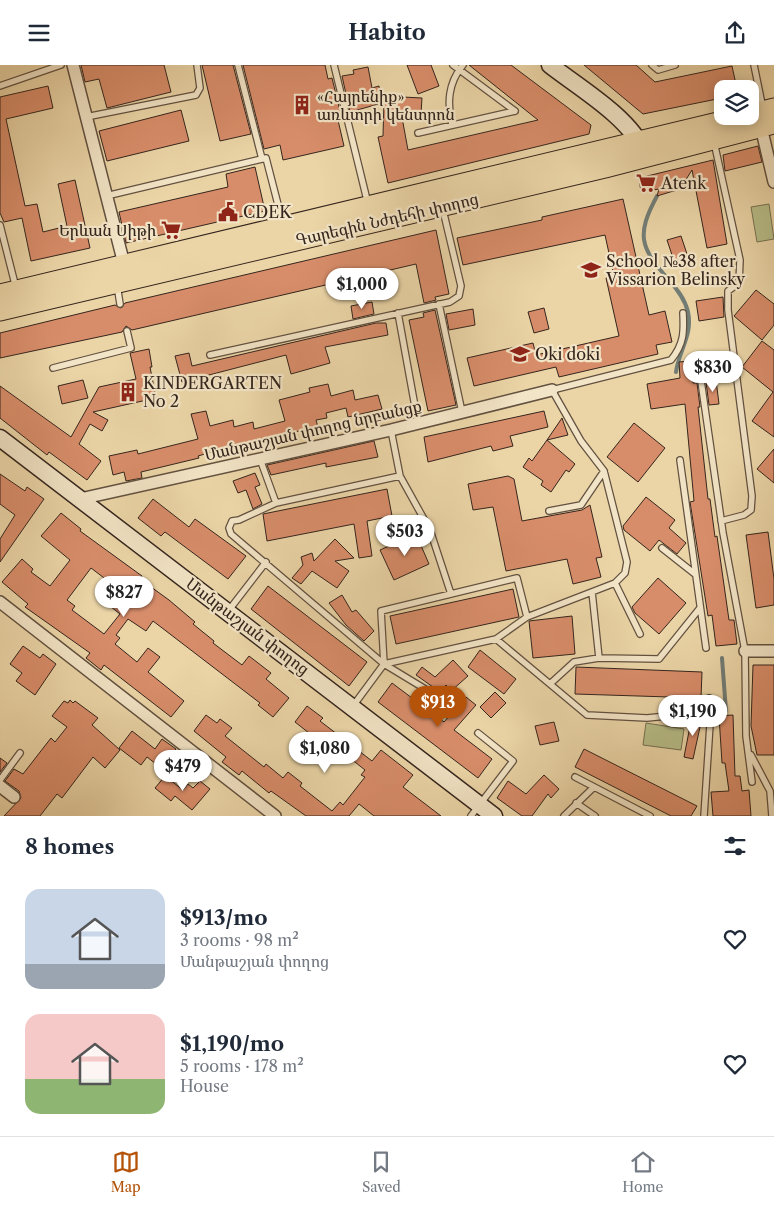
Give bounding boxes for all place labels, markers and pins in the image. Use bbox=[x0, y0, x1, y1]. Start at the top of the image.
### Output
place label: «Հայրենիք» առևտրի կենտրոն bbox=[317, 86, 455, 124]
building icon: «Հայրենիք» առևտրի կենտրոն bbox=[291, 94, 313, 116]
supermarket icon: Atenk bbox=[635, 172, 657, 194]
place label: Atenk bbox=[660, 173, 707, 193]
public building icon: CDEK bbox=[217, 201, 239, 223]
place label: CDEK bbox=[243, 202, 292, 222]
supermarket icon: Երևան Սիթի bbox=[160, 219, 182, 241]
place label: Երևան Սիթի bbox=[59, 220, 156, 240]
place label: School №38 after Vissarion Belinsky bbox=[605, 251, 746, 289]
school or university icon: School №38 after Vissarion Belinsky bbox=[580, 259, 602, 281]
pin: $1,000 bbox=[321, 267, 403, 310]
school or university icon: Oki doki bbox=[509, 343, 531, 365]
place label: Oki doki bbox=[535, 344, 600, 364]
pin: $830 bbox=[683, 351, 743, 393]
place label: KINDERGARTEN No 2 bbox=[143, 373, 282, 411]
building icon: KINDERGARTEN No 2 bbox=[117, 381, 139, 403]
pin: $503 bbox=[375, 515, 435, 557]
pin: $827 bbox=[94, 575, 154, 618]
pin: $913 bbox=[408, 685, 468, 728]
pin: $1,190 bbox=[652, 695, 734, 737]
pin: $1,080 bbox=[284, 731, 366, 774]
pin: $479 bbox=[153, 749, 213, 792]

